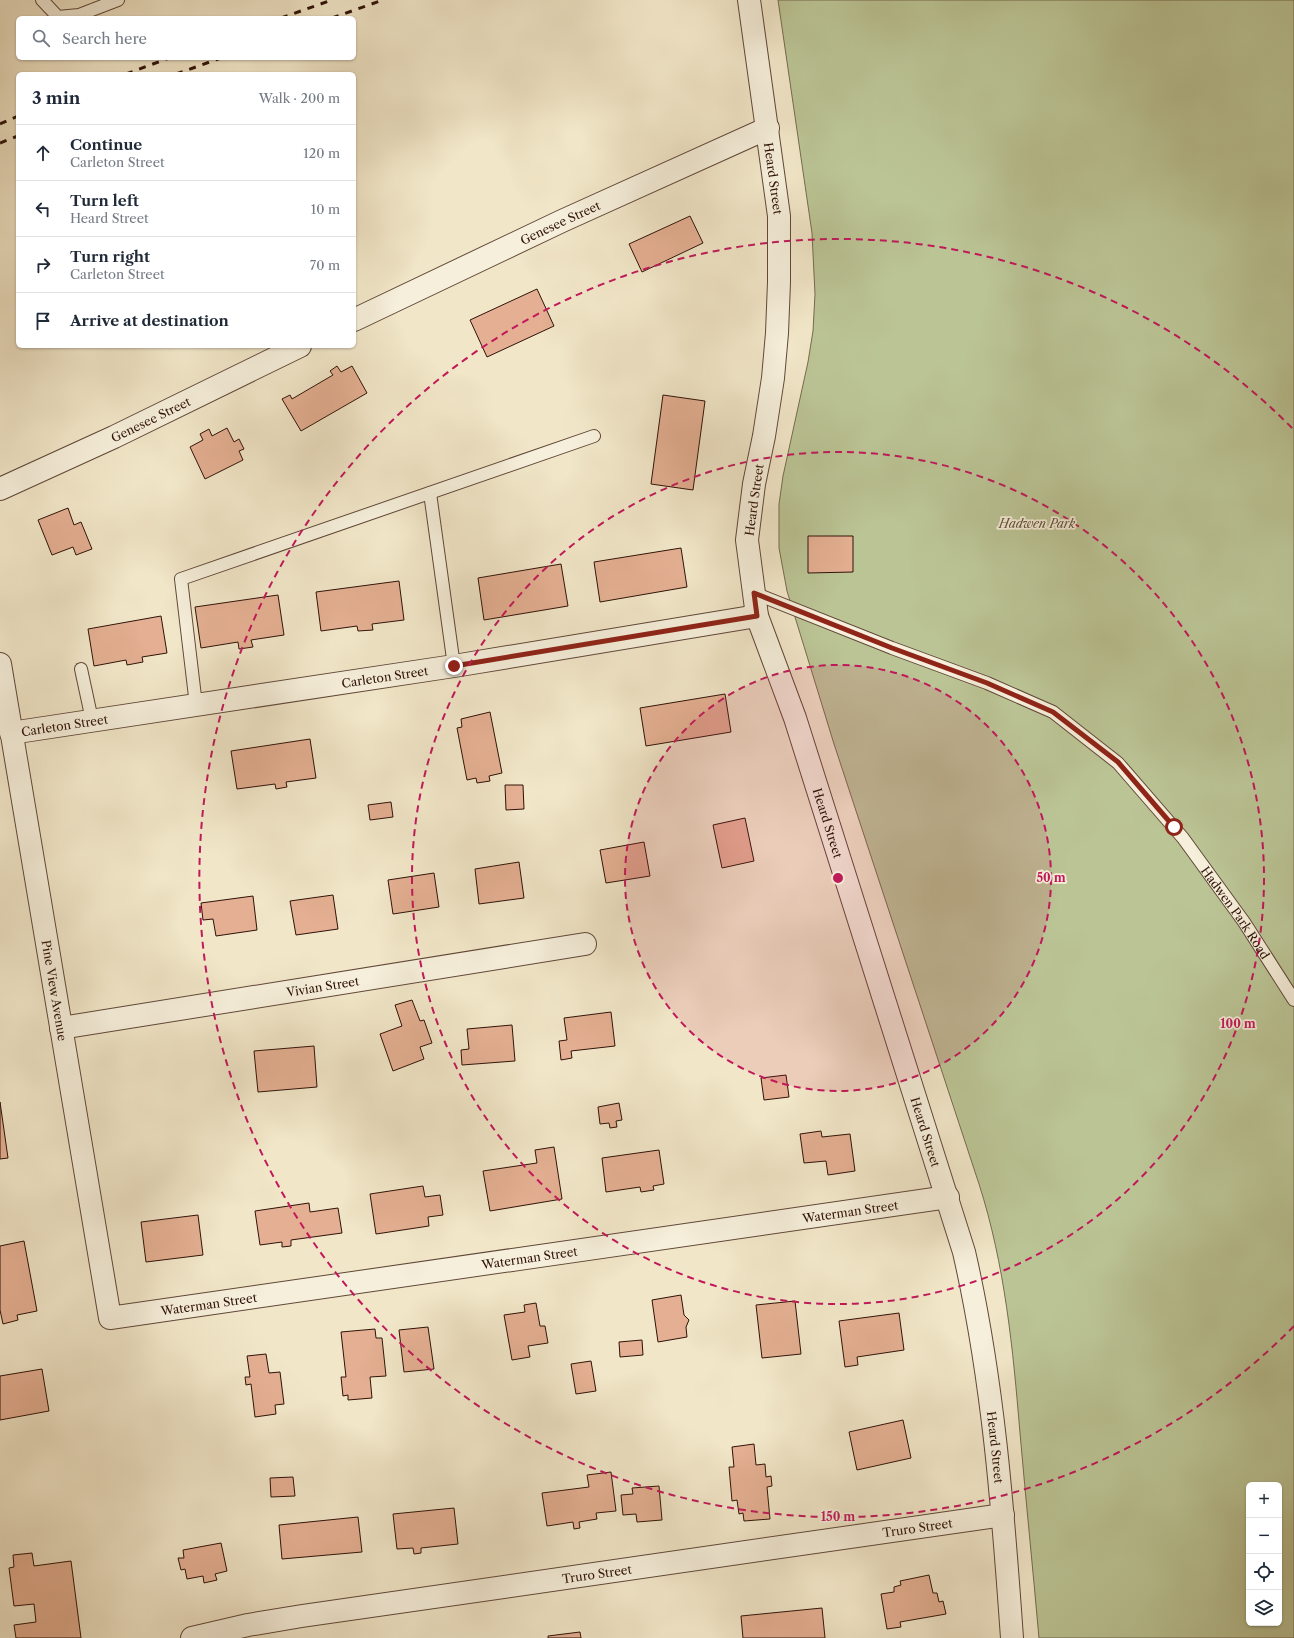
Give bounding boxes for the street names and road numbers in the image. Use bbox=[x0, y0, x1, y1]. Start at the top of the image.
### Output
street label: Heard Street bbox=[761, 141, 786, 216]
street label: Genesee Street bbox=[518, 197, 603, 247]
street label: Genesee Street bbox=[108, 393, 193, 445]
street label: Heard Street bbox=[742, 462, 767, 537]
street label: Carleton Street bbox=[340, 662, 430, 690]
street label: Carleton Street bbox=[20, 711, 109, 739]
street label: Heard Street bbox=[810, 786, 847, 861]
street label: Hadwen Park Road bbox=[1198, 863, 1273, 962]
street label: Pine View Avenue bbox=[39, 939, 71, 1042]
street label: Vivian Street bbox=[284, 973, 361, 999]
street label: Heard Street bbox=[908, 1095, 944, 1169]
street label: Waterman Street bbox=[800, 1197, 900, 1226]
street label: Waterman Street bbox=[480, 1243, 579, 1272]
street label: Waterman Street bbox=[159, 1289, 259, 1318]
street label: Heard Street bbox=[984, 1410, 1007, 1485]
street label: Truro Street bbox=[882, 1515, 954, 1540]
street label: Truro Street bbox=[561, 1561, 633, 1586]

